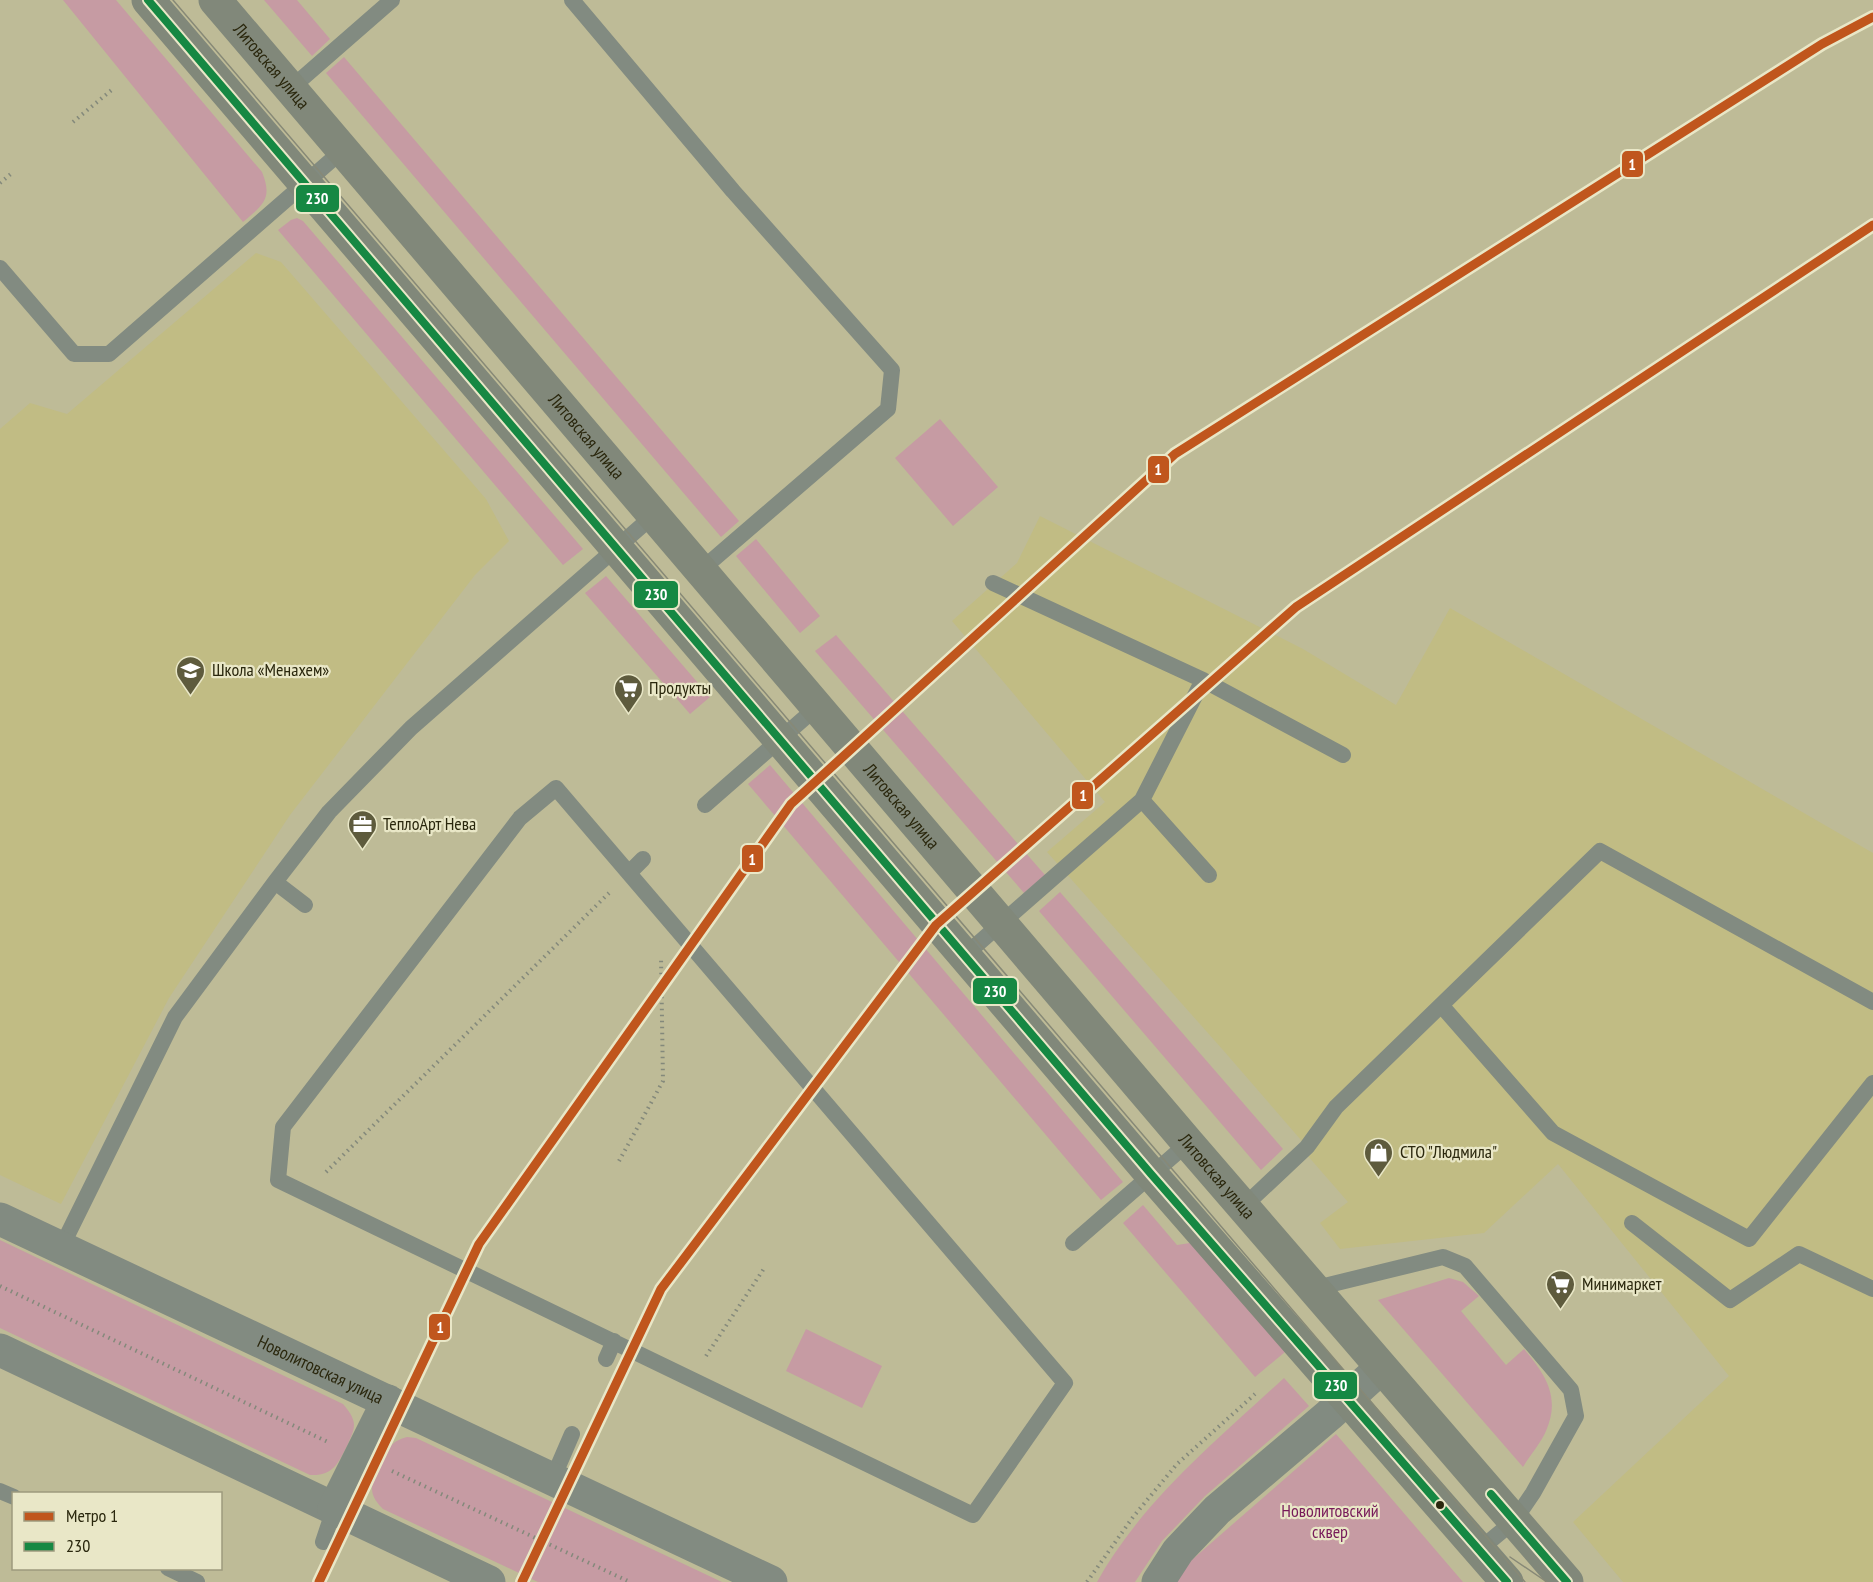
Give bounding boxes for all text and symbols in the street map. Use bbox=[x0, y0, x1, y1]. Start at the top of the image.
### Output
street label: Литовская улица bbox=[228, 17, 315, 114]
line badge: 1 bbox=[1621, 150, 1644, 178]
text: 1 bbox=[1628, 154, 1636, 174]
line badge: 230 bbox=[295, 184, 340, 213]
text: 230 bbox=[306, 188, 329, 208]
street label: Литовская улица bbox=[543, 387, 630, 484]
line badge: 1 bbox=[1147, 455, 1170, 484]
text: 1 bbox=[1154, 459, 1162, 479]
line badge: 230 bbox=[633, 580, 679, 609]
text: 230 bbox=[645, 584, 668, 604]
school or university icon: Школа «Менахем» bbox=[175, 654, 207, 696]
place label: Школа «Менахем» bbox=[212, 658, 329, 681]
supermarket icon: Продукты bbox=[612, 672, 644, 714]
place label: Продукты bbox=[649, 676, 711, 699]
street label: Литовская улица bbox=[858, 758, 945, 854]
line badge: 1 bbox=[1071, 781, 1094, 810]
text: 1 bbox=[1079, 785, 1087, 805]
office icon: ТеплоАрт Нева bbox=[346, 808, 378, 850]
place label: ТеплоАрт Нева bbox=[383, 812, 476, 835]
line badge: 1 bbox=[741, 844, 764, 873]
text: 1 bbox=[748, 849, 756, 869]
line badge: 230 bbox=[972, 977, 1018, 1005]
text: 230 bbox=[984, 981, 1007, 1001]
street label: Литовская улица bbox=[1173, 1128, 1260, 1223]
shop icon: СТО "Людмила" bbox=[1363, 1136, 1395, 1178]
place label: СТО "Людмила" bbox=[1400, 1140, 1497, 1163]
supermarket icon: Минимаркет bbox=[1545, 1268, 1577, 1310]
place label: Минимаркет bbox=[1582, 1272, 1662, 1295]
line badge: 1 bbox=[428, 1313, 451, 1341]
text: 1 bbox=[436, 1317, 444, 1337]
street label: Новолитовская улица bbox=[254, 1330, 387, 1409]
line badge: 230 bbox=[1313, 1371, 1358, 1400]
text: 230 bbox=[1325, 1375, 1348, 1395]
legend bbox=[12, 1492, 222, 1570]
park label: Новолитовский сквер bbox=[1281, 1499, 1379, 1543]
unlabelled marker bbox=[1434, 1499, 1446, 1511]
text: Метро 1 bbox=[66, 1504, 118, 1527]
text: 230 bbox=[66, 1534, 90, 1557]

